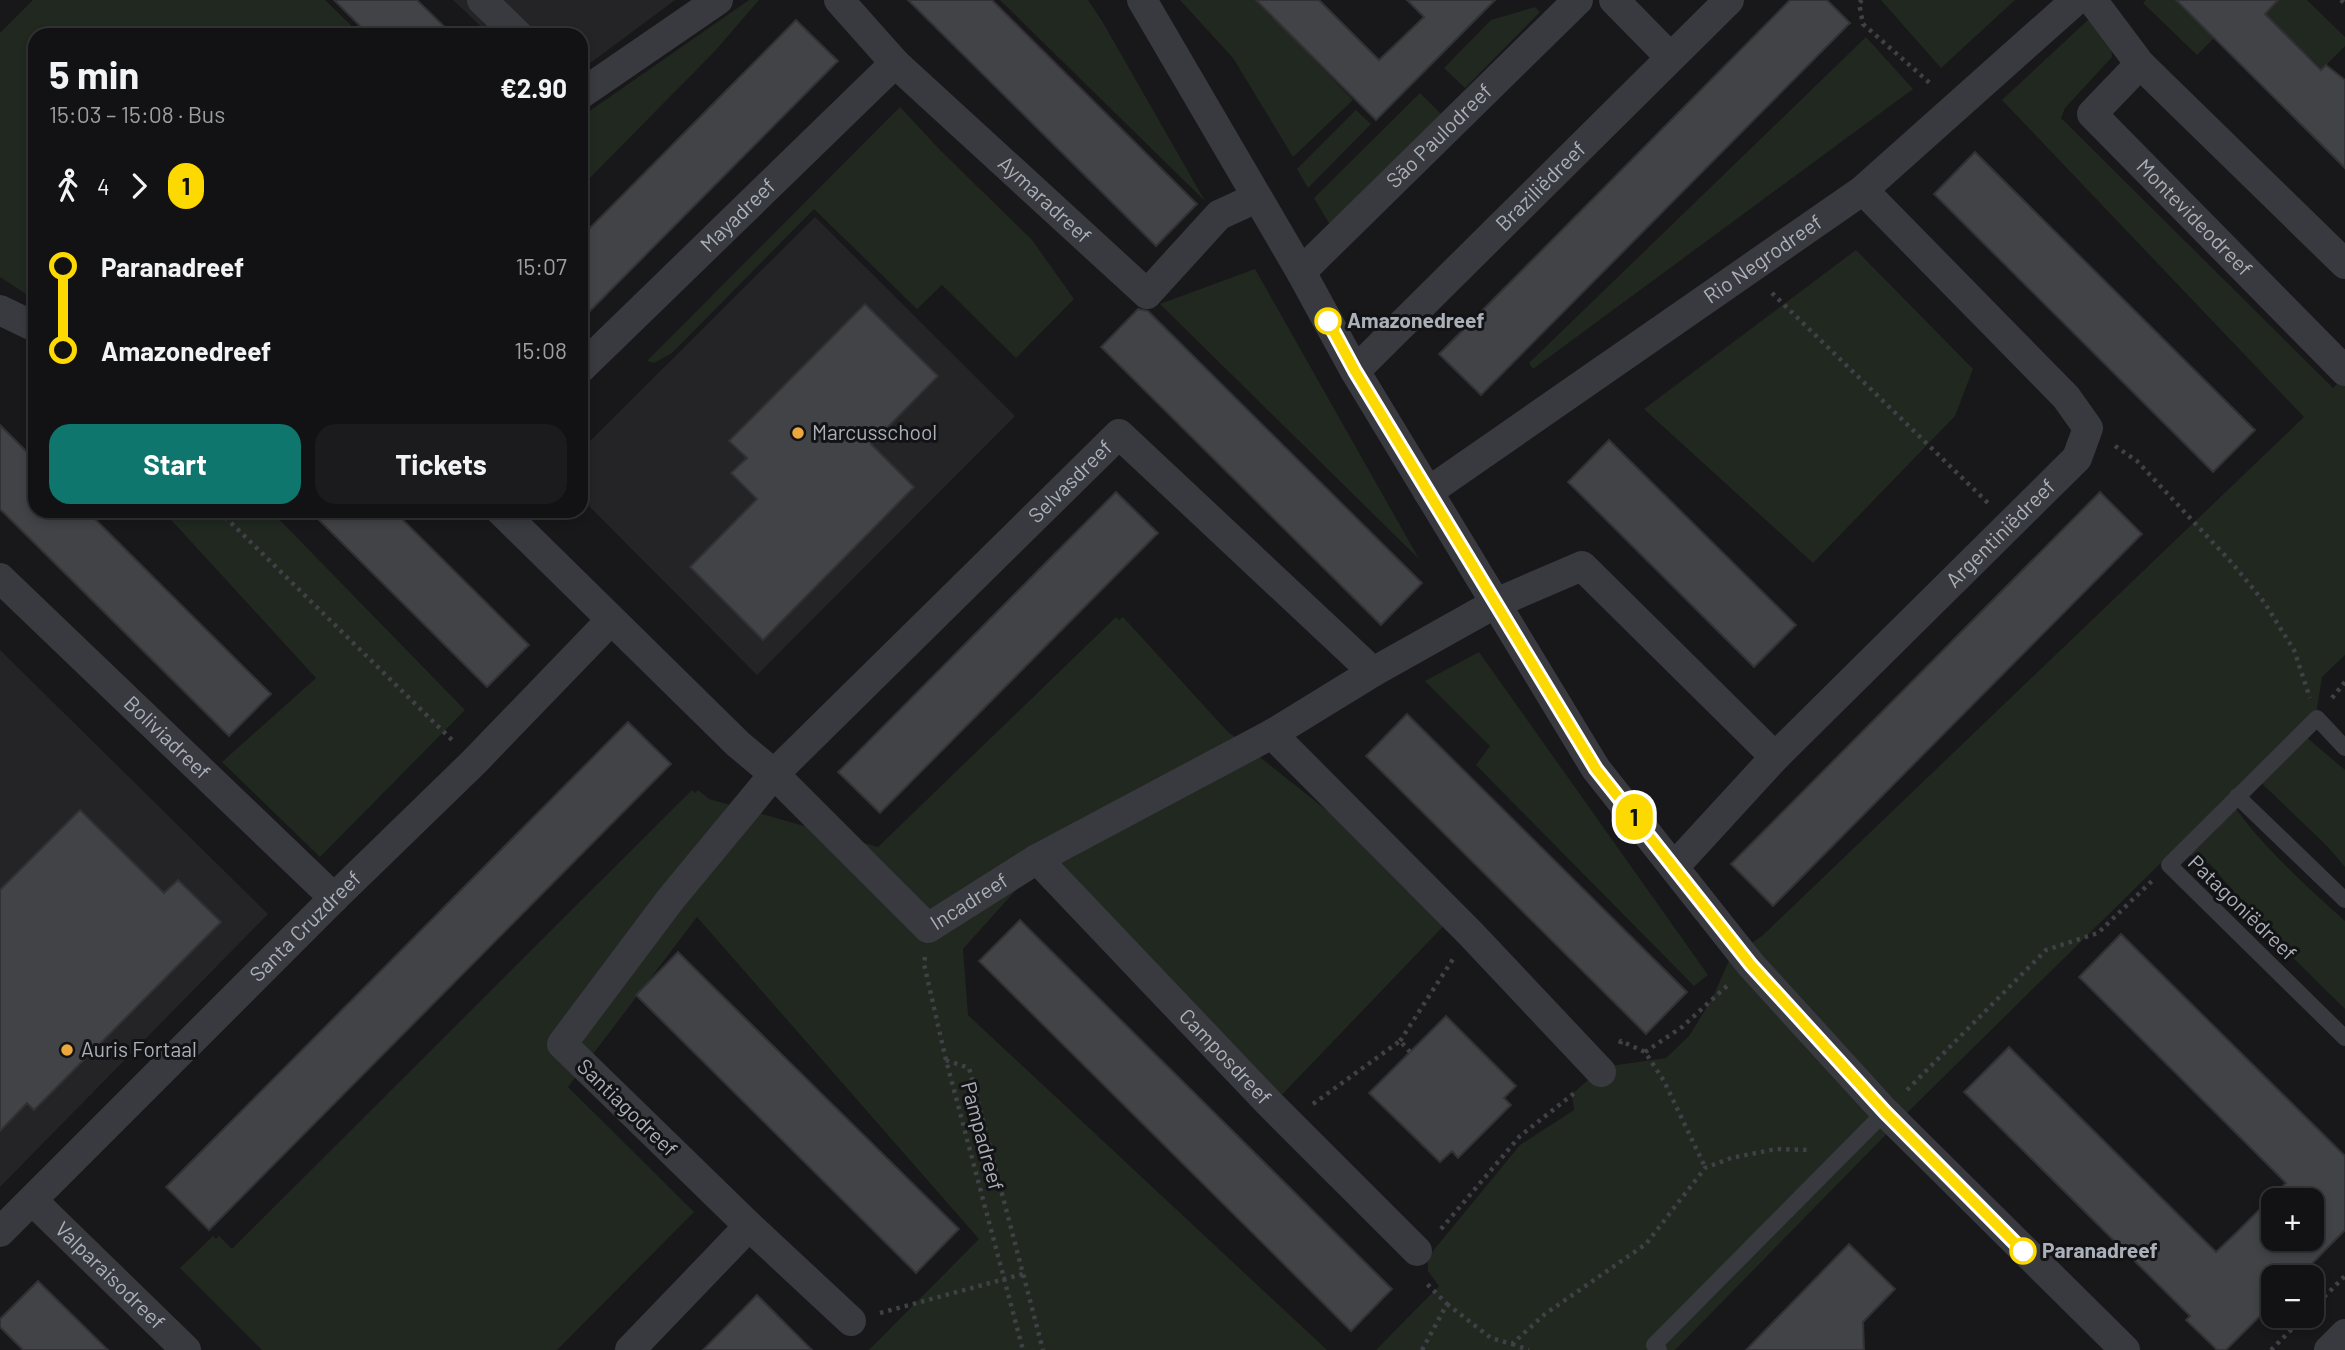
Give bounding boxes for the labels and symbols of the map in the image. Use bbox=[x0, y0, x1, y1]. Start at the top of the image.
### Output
street label: São Paulodreef bbox=[1380, 78, 1496, 192]
street label: Braziliëdreef bbox=[1490, 136, 1590, 235]
street label: Aymaradreef bbox=[994, 150, 1097, 248]
street label: Montevideodreef bbox=[2132, 153, 2258, 281]
street label: Mayadreef bbox=[694, 172, 780, 256]
street label: Rio Negrodreef bbox=[1698, 208, 1826, 308]
place label: Amazonedreef bbox=[1347, 307, 1484, 332]
marker: Amazonedreef bbox=[1315, 308, 1341, 334]
place label: Marcusschool bbox=[812, 419, 937, 444]
marker: Marcusschool bbox=[790, 425, 806, 441]
street label: Selvasdreef bbox=[1022, 434, 1117, 527]
street label: Argentiniëdreef bbox=[1940, 473, 2060, 592]
street label: Boliviadreef bbox=[120, 690, 216, 784]
line badge: 1 bbox=[1611, 794, 1657, 840]
street label: Patagoniëdreef bbox=[2184, 849, 2302, 965]
street label: Santa Cruzdreef bbox=[244, 865, 365, 986]
street label: Incadreef bbox=[925, 867, 1012, 934]
street label: Camposdreef bbox=[1175, 1003, 1277, 1109]
place label: Auris Fortaal bbox=[81, 1036, 197, 1061]
marker: Auris Fortaal bbox=[59, 1042, 75, 1058]
street label: Santiagodreef bbox=[573, 1053, 683, 1161]
street label: Pampadreef bbox=[957, 1079, 1010, 1193]
street label: Valparaisodreef bbox=[51, 1216, 171, 1334]
place label: Paranadreef bbox=[2042, 1237, 2158, 1262]
marker: Paranadreef bbox=[2010, 1238, 2036, 1264]

